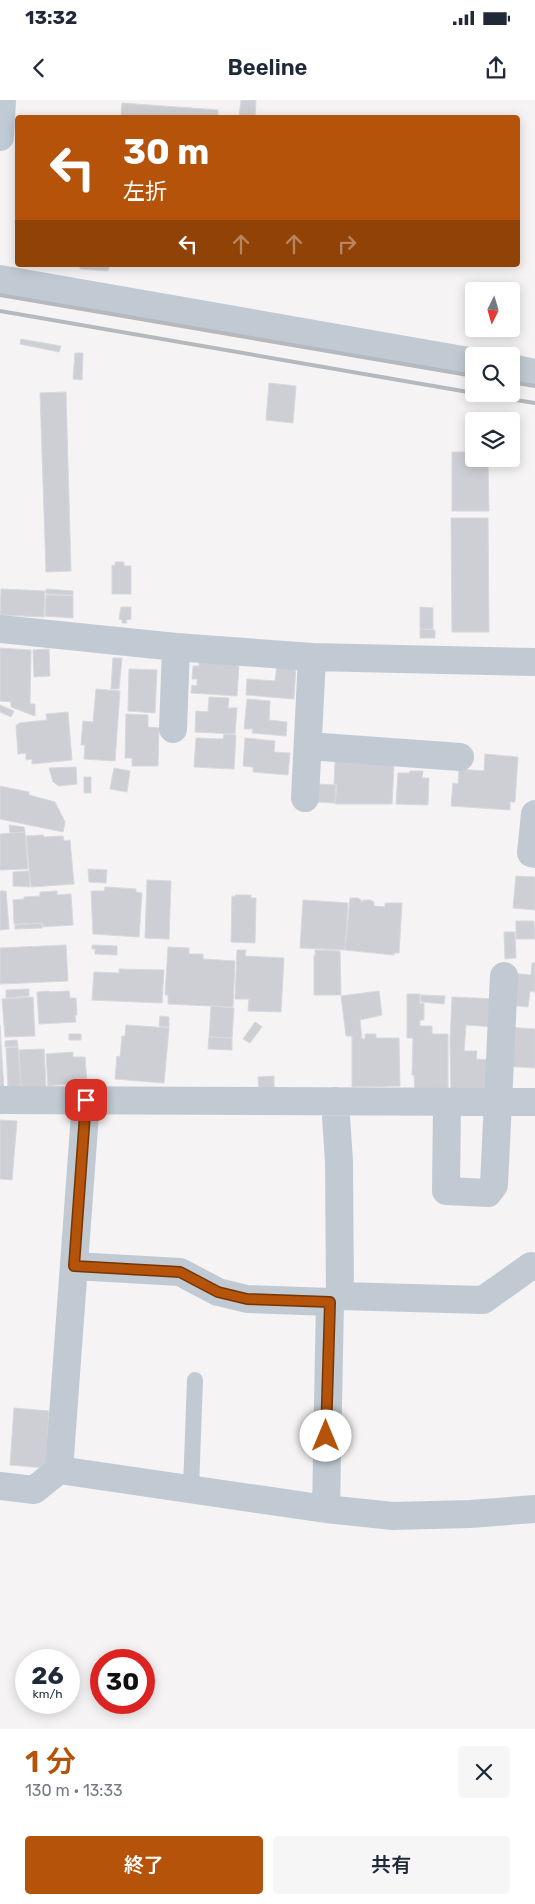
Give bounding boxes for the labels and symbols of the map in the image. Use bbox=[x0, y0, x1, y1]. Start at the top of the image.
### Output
north arrow bbox=[465, 282, 520, 338]
pin bbox=[65, 1079, 107, 1121]
position arrow bbox=[299, 1409, 351, 1461]
speed limit sign: 30 bbox=[90, 1649, 155, 1714]

